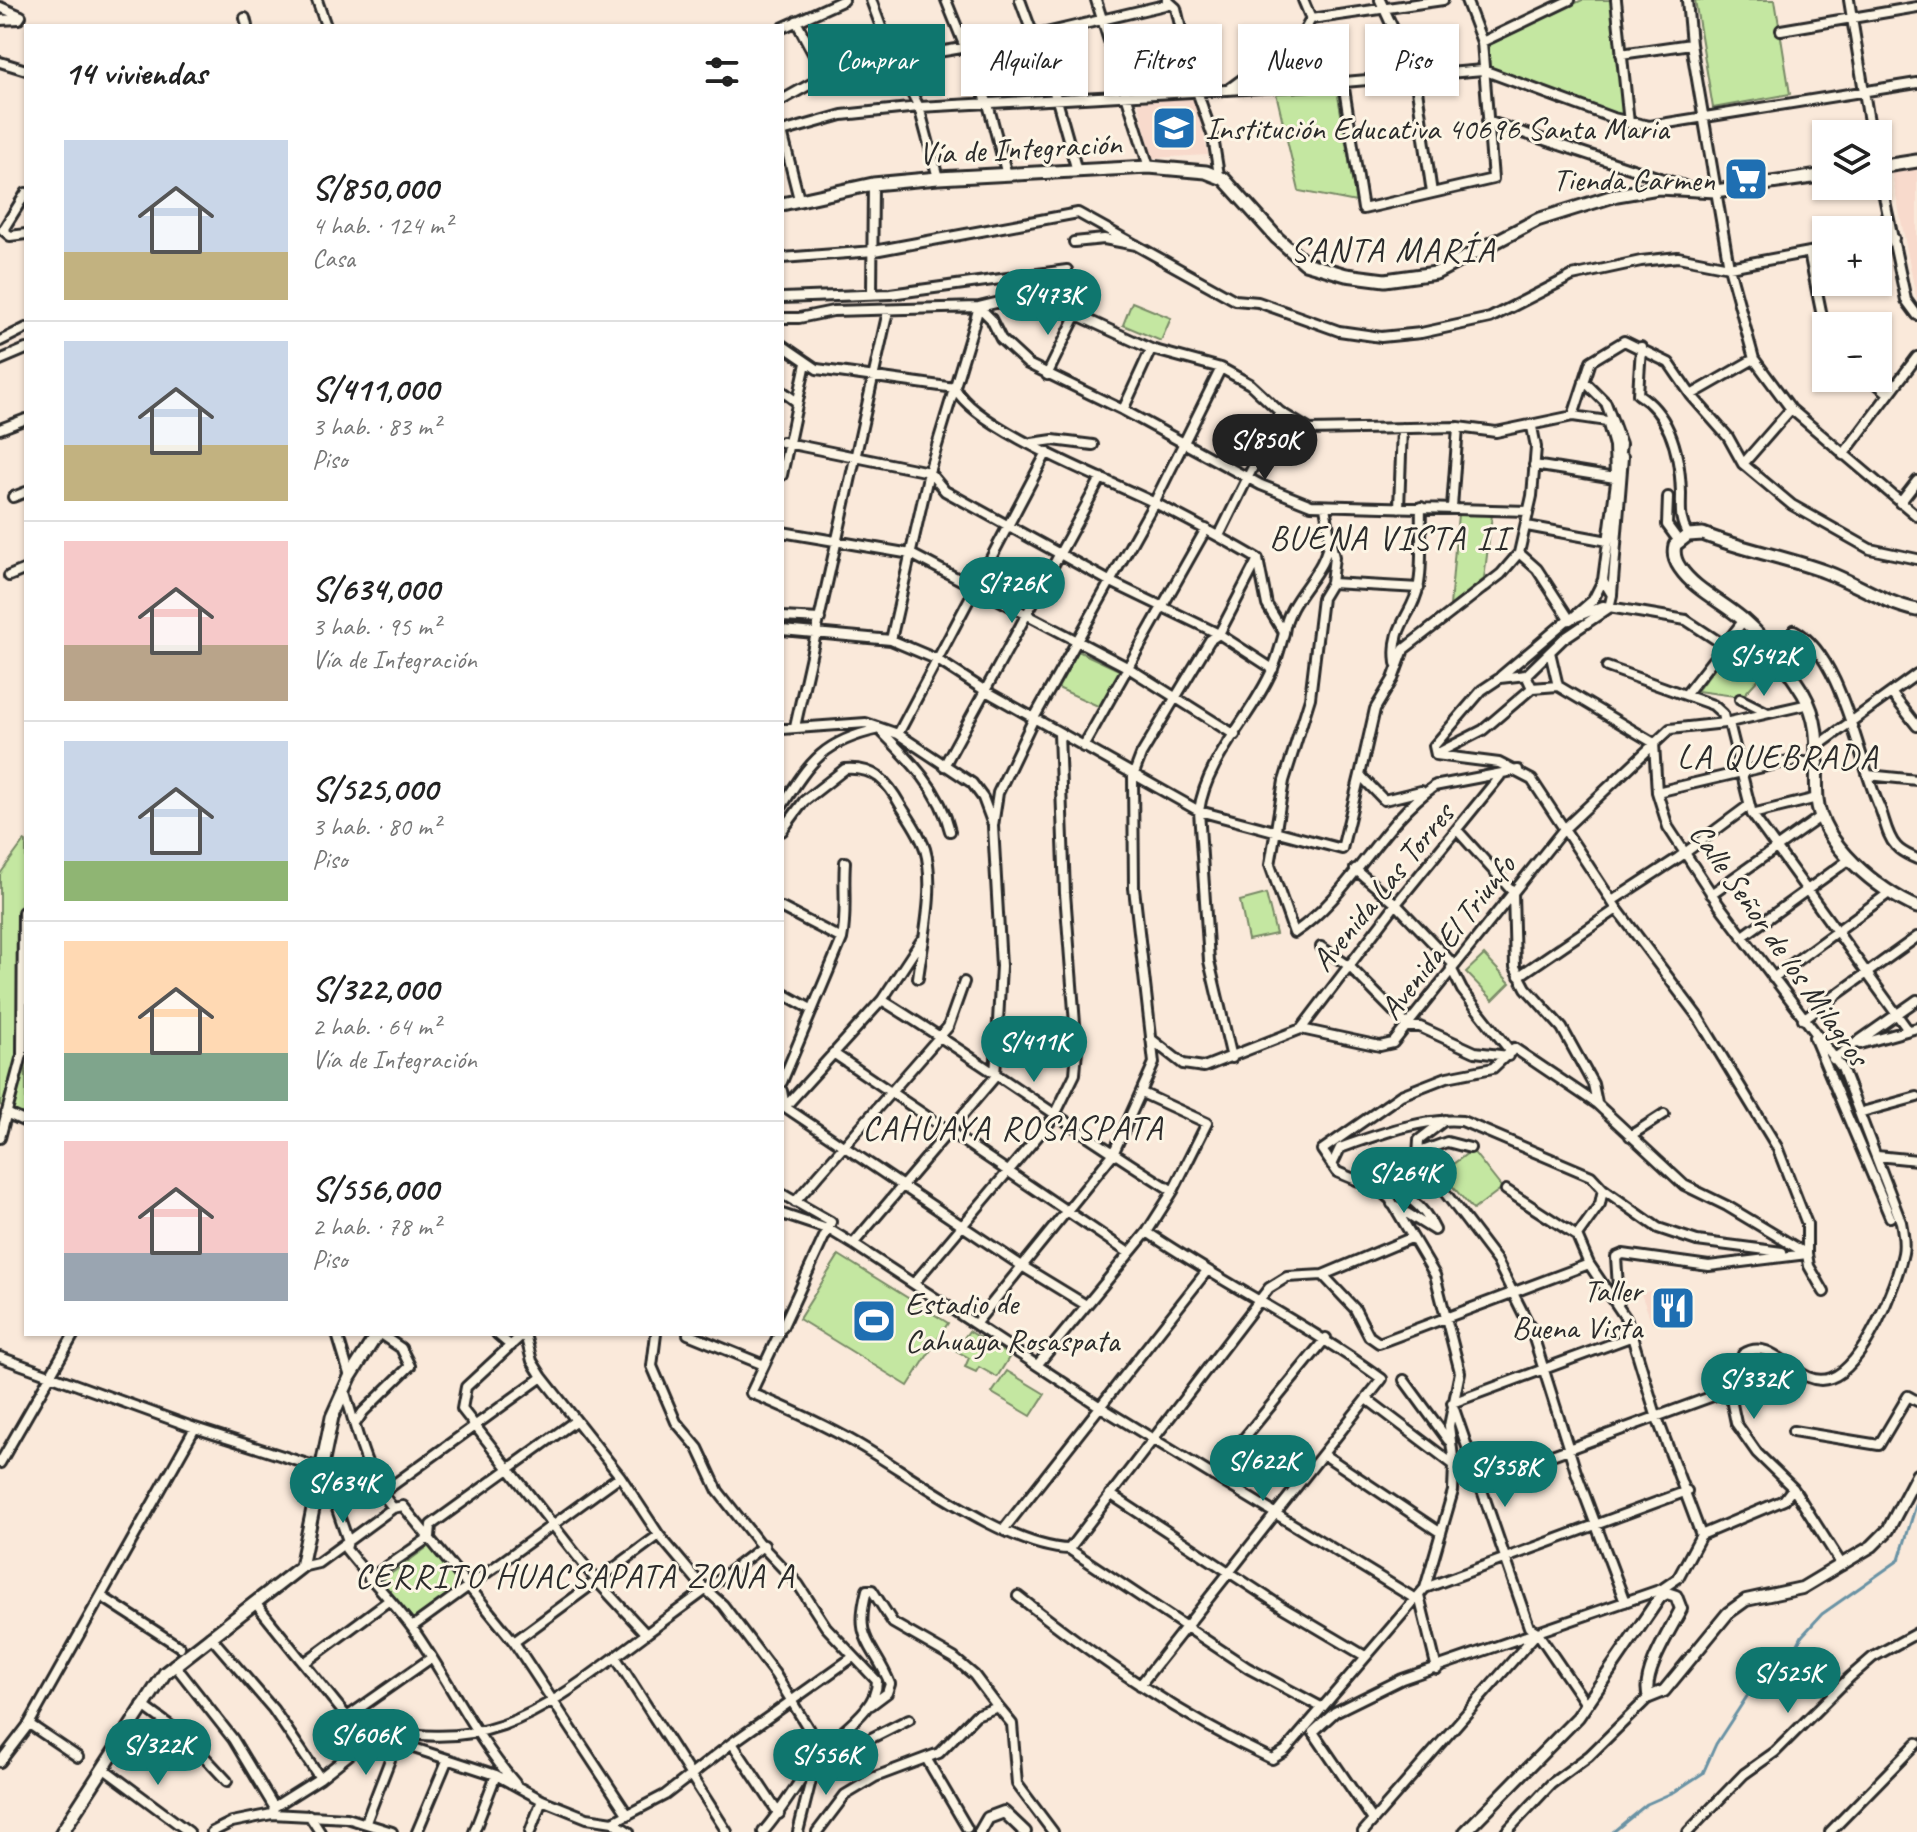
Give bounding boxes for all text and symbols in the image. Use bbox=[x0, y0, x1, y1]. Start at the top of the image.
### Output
chip: Comprar bbox=[808, 24, 945, 96]
chip: Alquilar bbox=[961, 24, 1088, 96]
chip: Filtros bbox=[1104, 24, 1222, 96]
chip: Nuevo bbox=[1238, 24, 1349, 96]
chip: Piso bbox=[1365, 24, 1459, 96]
icon: filters bbox=[700, 50, 744, 94]
text: 14 viviendas bbox=[64, 51, 207, 94]
school or university icon: Institución Educativa 40696 Santa Maria bbox=[1150, 104, 1198, 152]
place label: Institución Educativa 40696 Santa Maria bbox=[1205, 108, 1671, 149]
map controls bbox=[1812, 120, 1892, 392]
button: layers bbox=[1812, 120, 1892, 200]
street label: Vía de Integración bbox=[918, 123, 1124, 174]
supermarket icon: Tienda Carmen bbox=[1722, 155, 1770, 203]
place label: Tienda Carmen bbox=[1553, 159, 1716, 200]
text: S/850,000 bbox=[312, 166, 438, 209]
icon: home bbox=[128, 172, 224, 268]
text: 4 hab. · 124 m² bbox=[312, 209, 452, 242]
button: + bbox=[1812, 216, 1892, 296]
district label: SANTA MARÍA bbox=[1290, 228, 1496, 271]
text: Casa bbox=[312, 242, 355, 275]
pin: S/473K bbox=[983, 269, 1113, 337]
text: S/473K bbox=[1013, 278, 1083, 311]
button: − bbox=[1812, 312, 1892, 392]
text: S/411,000 bbox=[312, 367, 439, 410]
icon: home bbox=[128, 373, 224, 469]
text: 3 hab. · 83 m² bbox=[312, 410, 440, 443]
pin: S/850K bbox=[1200, 414, 1330, 482]
text: S/850K bbox=[1230, 423, 1300, 456]
text: Piso bbox=[312, 443, 347, 476]
district label: BUENA VISTA II bbox=[1269, 516, 1514, 559]
pin: S/726K bbox=[947, 557, 1077, 625]
text: S/726K bbox=[977, 566, 1047, 599]
text: S/634,000 bbox=[312, 567, 439, 610]
icon: home bbox=[128, 573, 224, 669]
text: 3 hab. · 95 m² bbox=[312, 610, 440, 643]
pin: S/542K bbox=[1699, 630, 1829, 698]
text: S/542K bbox=[1729, 639, 1799, 672]
text: Vía de Integración bbox=[312, 643, 477, 676]
district label: LA QUEBRADA bbox=[1677, 735, 1879, 778]
text: S/525,000 bbox=[312, 767, 438, 810]
icon: home bbox=[128, 773, 224, 869]
street label: Avenida Las Torres bbox=[1302, 792, 1465, 980]
text: 3 hab. · 80 m² bbox=[312, 810, 440, 843]
street label: Calle Señor de los Milagros bbox=[1680, 815, 1880, 1076]
text: Piso bbox=[312, 843, 347, 876]
street label: Avenida El Triunfo bbox=[1370, 845, 1526, 1028]
text: S/322,000 bbox=[312, 967, 439, 1010]
icon: home bbox=[128, 973, 224, 1069]
text: 2 hab. · 64 m² bbox=[312, 1010, 440, 1043]
pin: S/411K bbox=[969, 1016, 1099, 1084]
text: S/411K bbox=[999, 1025, 1069, 1058]
text: Vía de Integración bbox=[312, 1043, 477, 1076]
district label: CAHUAYA ROSASPATA bbox=[862, 1106, 1164, 1149]
pin: S/264K bbox=[1339, 1147, 1469, 1215]
text: S/264K bbox=[1369, 1156, 1439, 1189]
text: S/556,000 bbox=[312, 1167, 438, 1210]
icon: home bbox=[128, 1173, 224, 1269]
text: 2 hab. · 78 m² bbox=[312, 1210, 440, 1243]
text: Piso bbox=[312, 1243, 347, 1276]
place label: Taller Buena Vista bbox=[1512, 1270, 1644, 1348]
place label: Estadio de Cahuaya Rosaspata bbox=[905, 1283, 1121, 1361]
restaurant icon: Taller Buena Vista bbox=[1649, 1284, 1697, 1332]
sports icon: Estadio de Cahuaya Rosaspata bbox=[850, 1297, 898, 1345]
pin: S/332K bbox=[1689, 1353, 1819, 1421]
text: S/332K bbox=[1719, 1362, 1789, 1395]
pin: S/622K bbox=[1198, 1435, 1328, 1503]
pin: S/358K bbox=[1440, 1441, 1570, 1509]
text: S/622K bbox=[1228, 1444, 1298, 1477]
text: S/358K bbox=[1470, 1450, 1540, 1483]
pin: S/634K bbox=[278, 1457, 408, 1525]
text: S/634K bbox=[308, 1466, 378, 1499]
district label: CERRITO HUACSAPATA ZONA A bbox=[355, 1554, 795, 1597]
pin: S/525K bbox=[1723, 1647, 1853, 1715]
text: S/525K bbox=[1754, 1656, 1822, 1689]
pin: S/606K bbox=[301, 1709, 431, 1777]
text: S/606K bbox=[331, 1718, 401, 1751]
pin: S/322K bbox=[93, 1719, 223, 1787]
text: S/322K bbox=[123, 1728, 193, 1761]
pin: S/556K bbox=[761, 1729, 891, 1797]
text: S/556K bbox=[791, 1738, 861, 1771]

